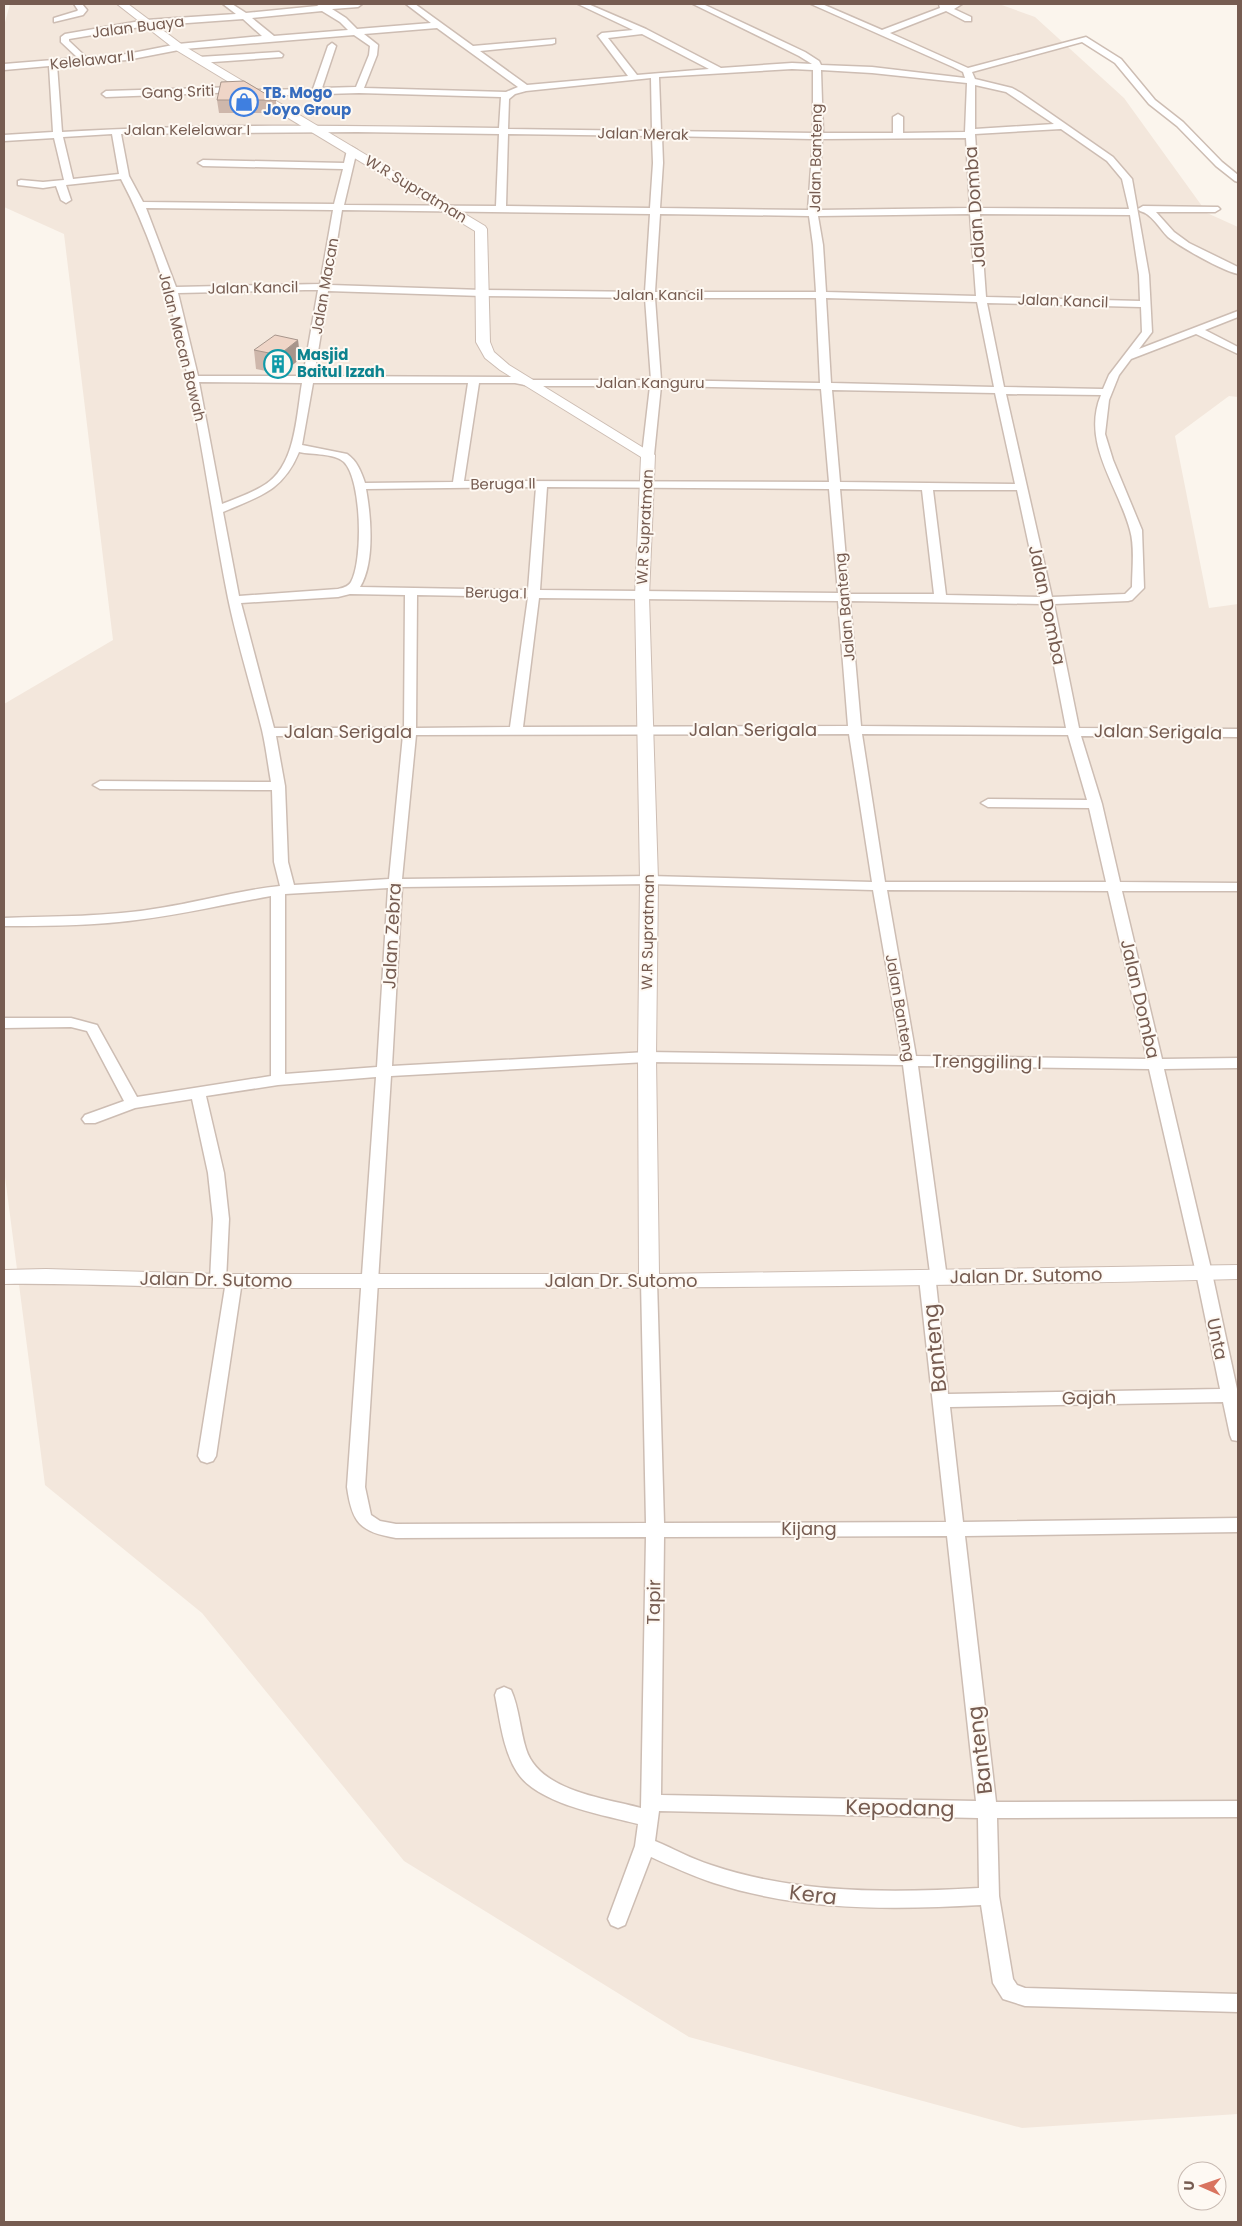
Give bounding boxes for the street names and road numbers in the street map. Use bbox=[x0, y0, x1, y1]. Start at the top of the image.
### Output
street label: Jalan Buaya bbox=[90, 10, 185, 43]
street label: Kelelawar II bbox=[49, 45, 135, 74]
street label: Gang Sriti bbox=[141, 80, 215, 103]
street label: Jalan Banteng bbox=[804, 103, 827, 213]
street label: Jalan Kelelawar I bbox=[124, 119, 250, 140]
street label: Jalan Merak bbox=[597, 122, 689, 145]
street label: Jalan Domba bbox=[958, 145, 991, 269]
street label: W.R Supratman bbox=[361, 150, 471, 227]
street label: Jalan Macan bbox=[306, 236, 343, 336]
street label: Jalan Macan Bawah bbox=[154, 270, 211, 424]
street label: Jalan Kancil bbox=[207, 276, 299, 299]
street label: Jalan Kancil bbox=[613, 284, 703, 305]
street label: Jalan Kancil bbox=[1017, 288, 1109, 313]
street label: Jalan Kanguru bbox=[595, 372, 705, 393]
street label: W.R Supratman bbox=[631, 469, 658, 585]
street label: Beruga II bbox=[470, 472, 536, 495]
street label: Jalan Domba bbox=[1023, 543, 1072, 667]
street label: Jalan Banteng bbox=[829, 552, 860, 662]
street label: Beruga I bbox=[465, 581, 527, 604]
street label: Jalan Serigala bbox=[689, 717, 817, 742]
street label: Jalan Serigala bbox=[1094, 718, 1222, 745]
street label: Jalan Serigala bbox=[284, 719, 412, 744]
street label: W.R Supratman bbox=[636, 874, 659, 990]
street label: Jalan Zebra bbox=[376, 882, 407, 990]
street label: Jalan Domba bbox=[1115, 937, 1166, 1061]
street label: Jalan Banteng bbox=[881, 952, 920, 1063]
street label: Trenggiling I bbox=[932, 1048, 1042, 1075]
street label: Jalan Dr. Sutomo bbox=[949, 1262, 1103, 1289]
street label: Jalan Dr. Sutomo bbox=[139, 1266, 293, 1293]
street label: Jalan Dr. Sutomo bbox=[545, 1268, 697, 1293]
street label: Banteng bbox=[915, 1302, 954, 1394]
street label: Unta bbox=[1201, 1316, 1234, 1362]
street label: Gajah bbox=[1062, 1385, 1116, 1410]
street label: Kijang bbox=[781, 1516, 837, 1541]
street label: Tapir bbox=[641, 1579, 666, 1625]
street label: Banteng bbox=[960, 1704, 999, 1796]
street label: Kepodang bbox=[845, 1792, 955, 1823]
street label: Kera bbox=[788, 1877, 838, 1912]

